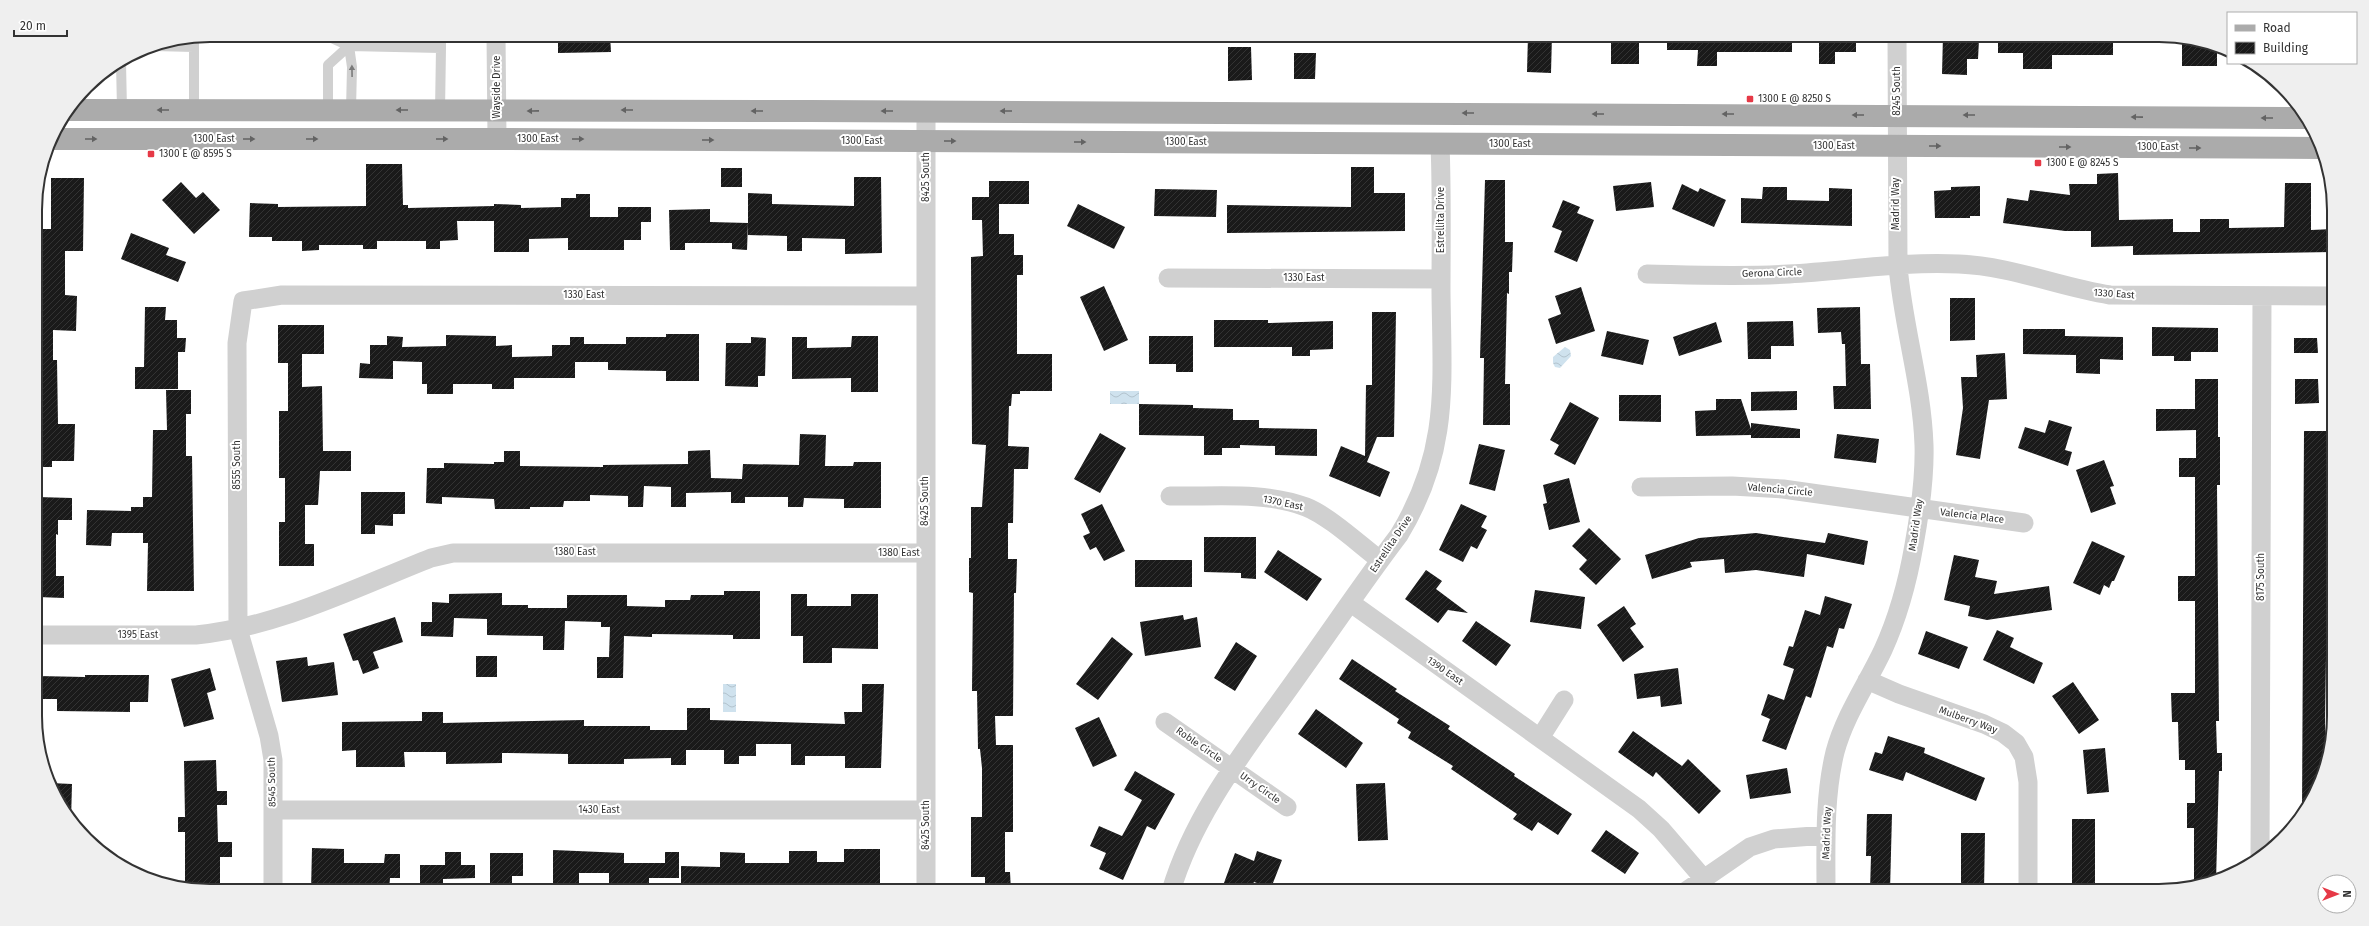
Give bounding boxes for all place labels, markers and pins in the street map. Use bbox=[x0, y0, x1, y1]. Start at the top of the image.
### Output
place label: 1300 E @ 8250 S bbox=[1758, 93, 1832, 105]
marker: 1300 E @ 8250 S bbox=[1745, 94, 1755, 104]
place label: 1300 E @ 8595 S bbox=[159, 148, 232, 160]
marker: 1300 E @ 8595 S bbox=[146, 149, 156, 159]
place label: 1300 E @ 8245 S bbox=[2046, 157, 2119, 169]
marker: 1300 E @ 8245 S bbox=[2033, 158, 2043, 168]

